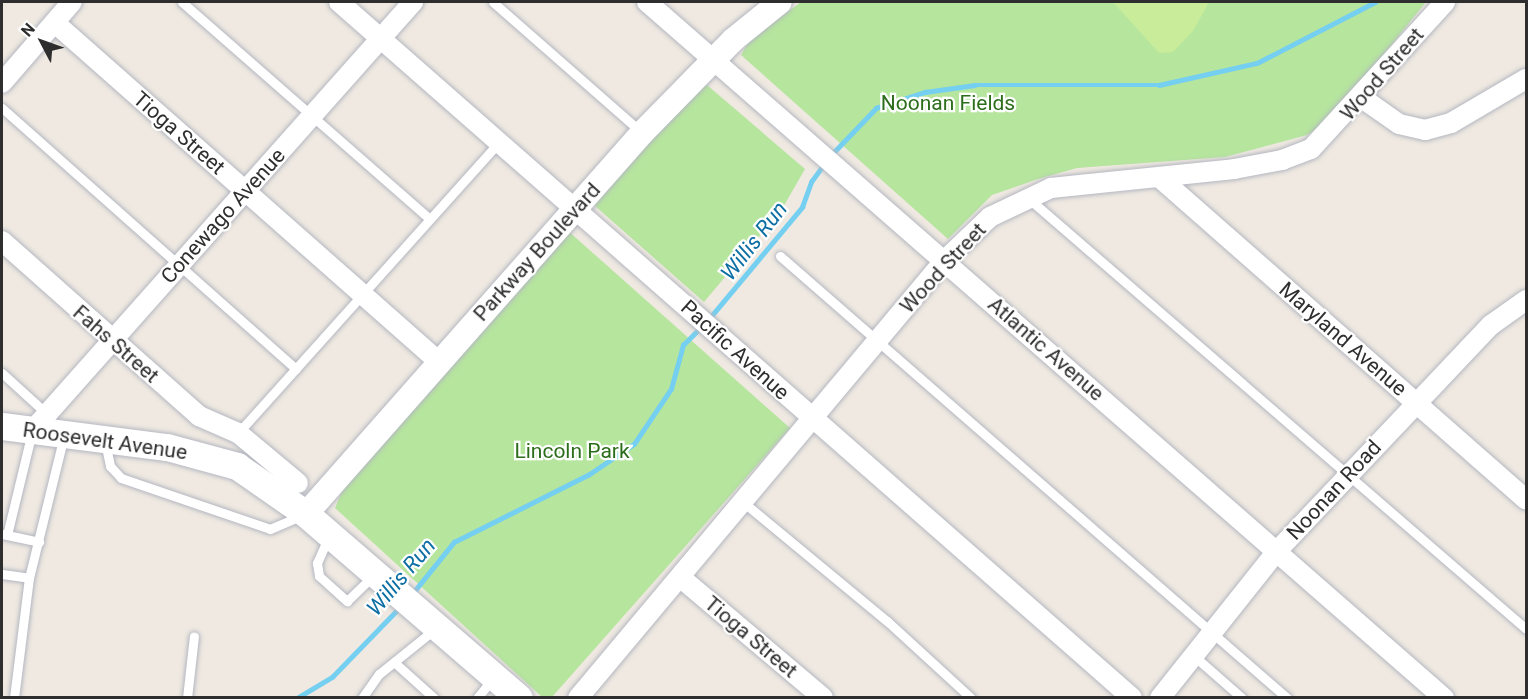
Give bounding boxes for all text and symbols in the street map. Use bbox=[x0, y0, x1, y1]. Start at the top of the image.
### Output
north arrow bbox=[12, 12, 72, 72]
text: N bbox=[17, 19, 39, 40]
street label: Wood Street bbox=[1335, 22, 1429, 126]
street label: Tioga Street bbox=[128, 86, 230, 180]
park label: Noonan Fields bbox=[881, 90, 1015, 116]
street label: Conewago Avenue bbox=[156, 143, 290, 289]
street label: Parkway Boulevard bbox=[468, 178, 606, 326]
water label: Willis Run bbox=[715, 196, 793, 286]
street label: Wood Street bbox=[895, 217, 991, 319]
street label: Maryland Avenue bbox=[1274, 277, 1412, 401]
street label: Atlantic Avenue bbox=[983, 292, 1109, 406]
street label: Pacific Avenue bbox=[676, 295, 794, 405]
street label: Fahs Street bbox=[68, 300, 164, 388]
street label: Roosevelt Avenue bbox=[21, 417, 189, 465]
street label: Noonan Road bbox=[1281, 435, 1387, 545]
park label: Lincoln Park bbox=[514, 438, 630, 464]
water label: Willis Run bbox=[361, 533, 441, 621]
street label: Tioga Street bbox=[699, 591, 803, 683]

